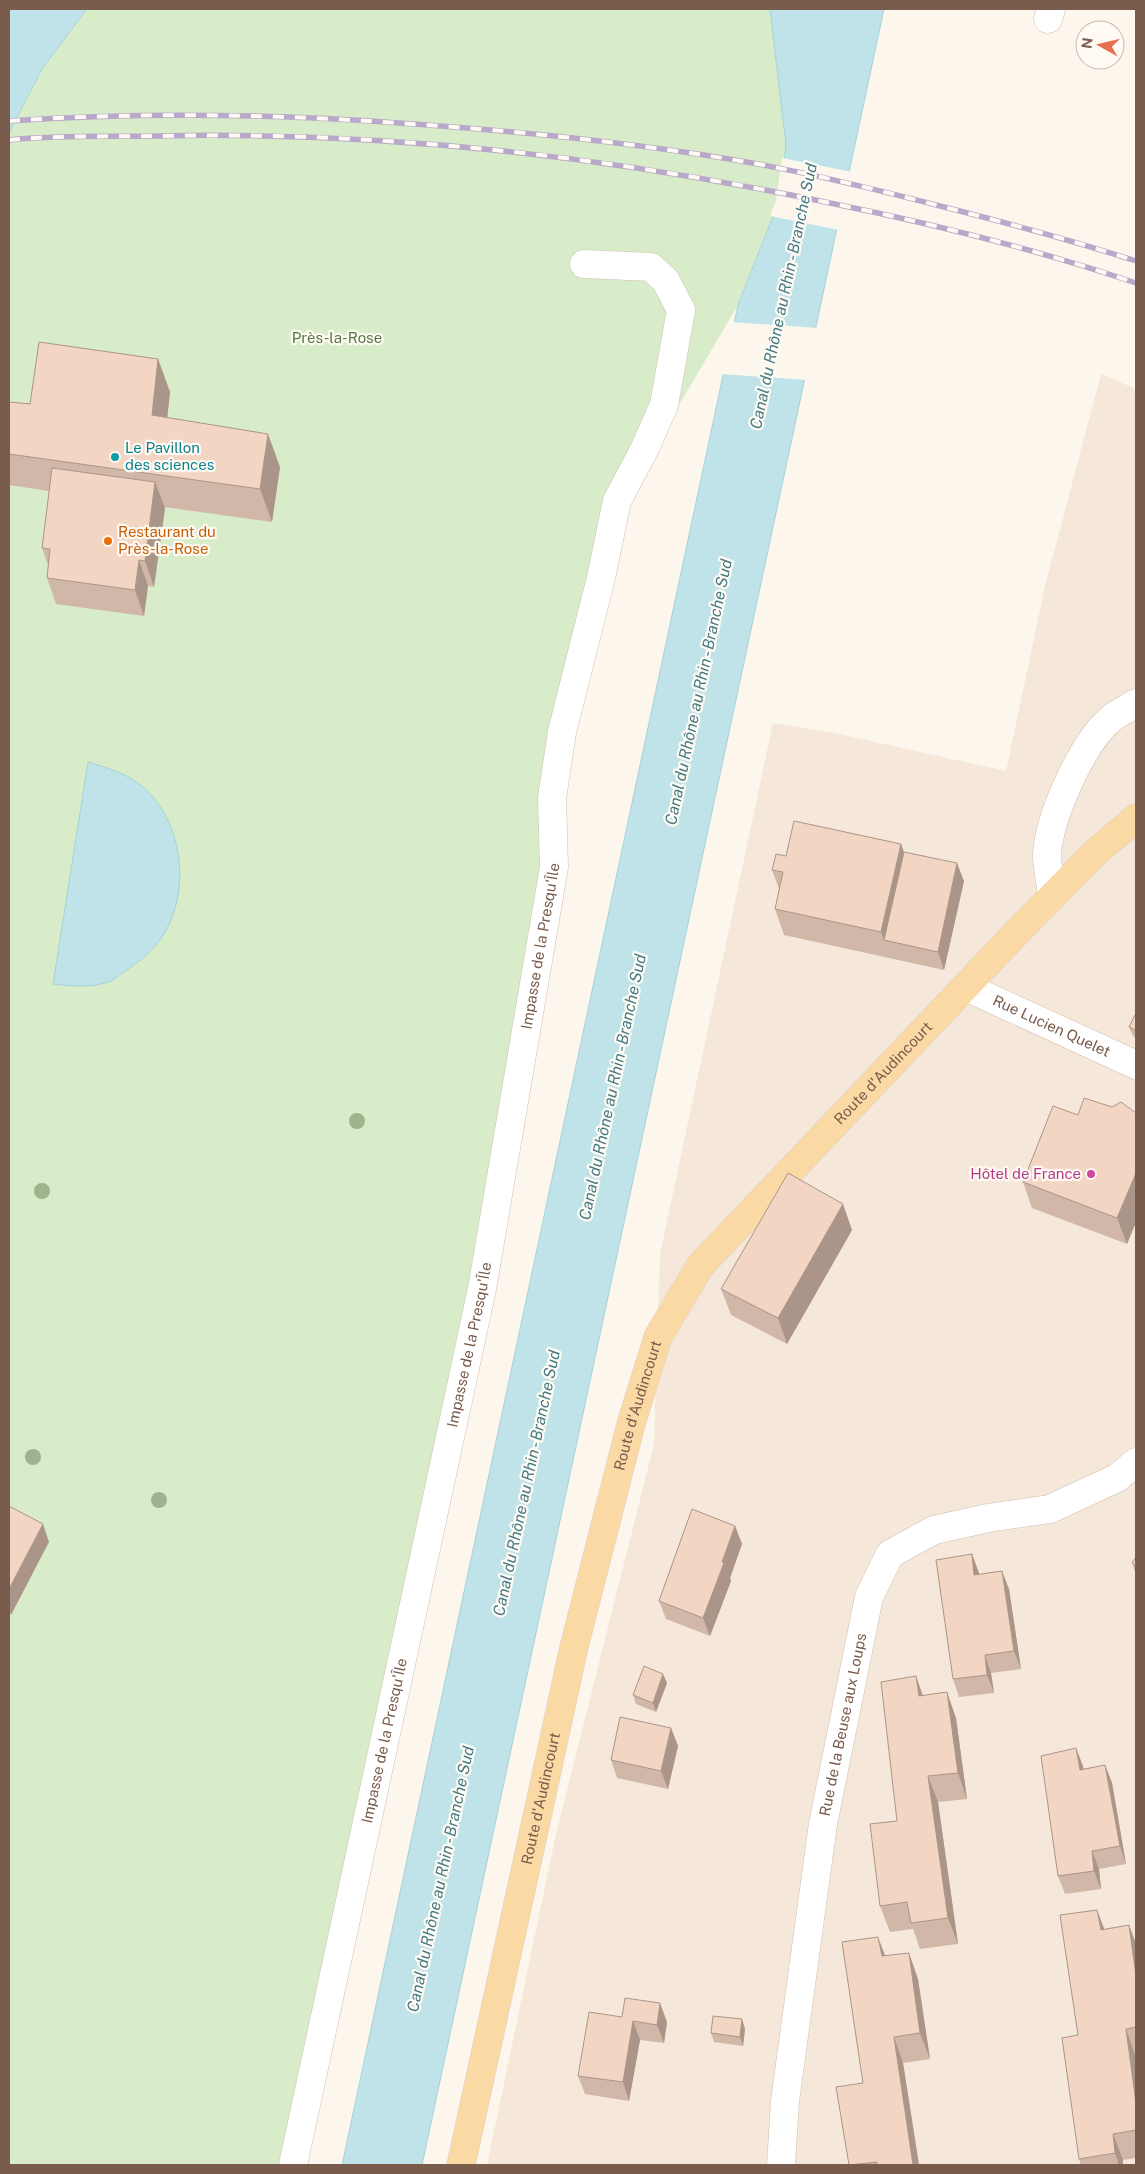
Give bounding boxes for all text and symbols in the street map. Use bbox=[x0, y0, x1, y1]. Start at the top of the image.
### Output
north arrow bbox=[1075, 20, 1125, 70]
text: N bbox=[1078, 37, 1096, 50]
water label: Canal du Rhône au Rhin - Branche Sud bbox=[746, 161, 821, 431]
park label: Près-la-Rose bbox=[292, 329, 382, 346]
place label: Le Pavillon des sciences bbox=[125, 439, 214, 473]
marker: Le Pavillon des sciences bbox=[109, 451, 121, 463]
place label: Restaurant du Près-la-Rose bbox=[118, 523, 216, 557]
marker: Restaurant du Près-la-Rose bbox=[102, 535, 114, 547]
water label: Canal du Rhône au Rhin - Branche Sud bbox=[661, 557, 736, 827]
street label: Impasse de la Presqu'Île bbox=[517, 862, 563, 1030]
water label: Canal du Rhône au Rhin - Branche Sud bbox=[575, 952, 650, 1222]
street label: Rue Lucien Quelet bbox=[990, 991, 1113, 1060]
street label: Route d'Audincourt bbox=[830, 1018, 936, 1127]
place label: Hôtel de France bbox=[970, 1165, 1081, 1182]
marker: Hôtel de France bbox=[1085, 1168, 1097, 1180]
street label: Impasse de la Presqu'Île bbox=[443, 1261, 494, 1429]
street label: Route d'Audincourt bbox=[610, 1338, 664, 1472]
water label: Canal du Rhône au Rhin - Branche Sud bbox=[489, 1348, 564, 1618]
street label: Rue de la Beuse aux Loups bbox=[816, 1632, 869, 1818]
street label: Impasse de la Presqu'Île bbox=[358, 1657, 410, 1825]
street label: Route d'Audincourt bbox=[518, 1731, 563, 1866]
water label: Canal du Rhône au Rhin - Branche Sud bbox=[403, 1744, 478, 2014]

